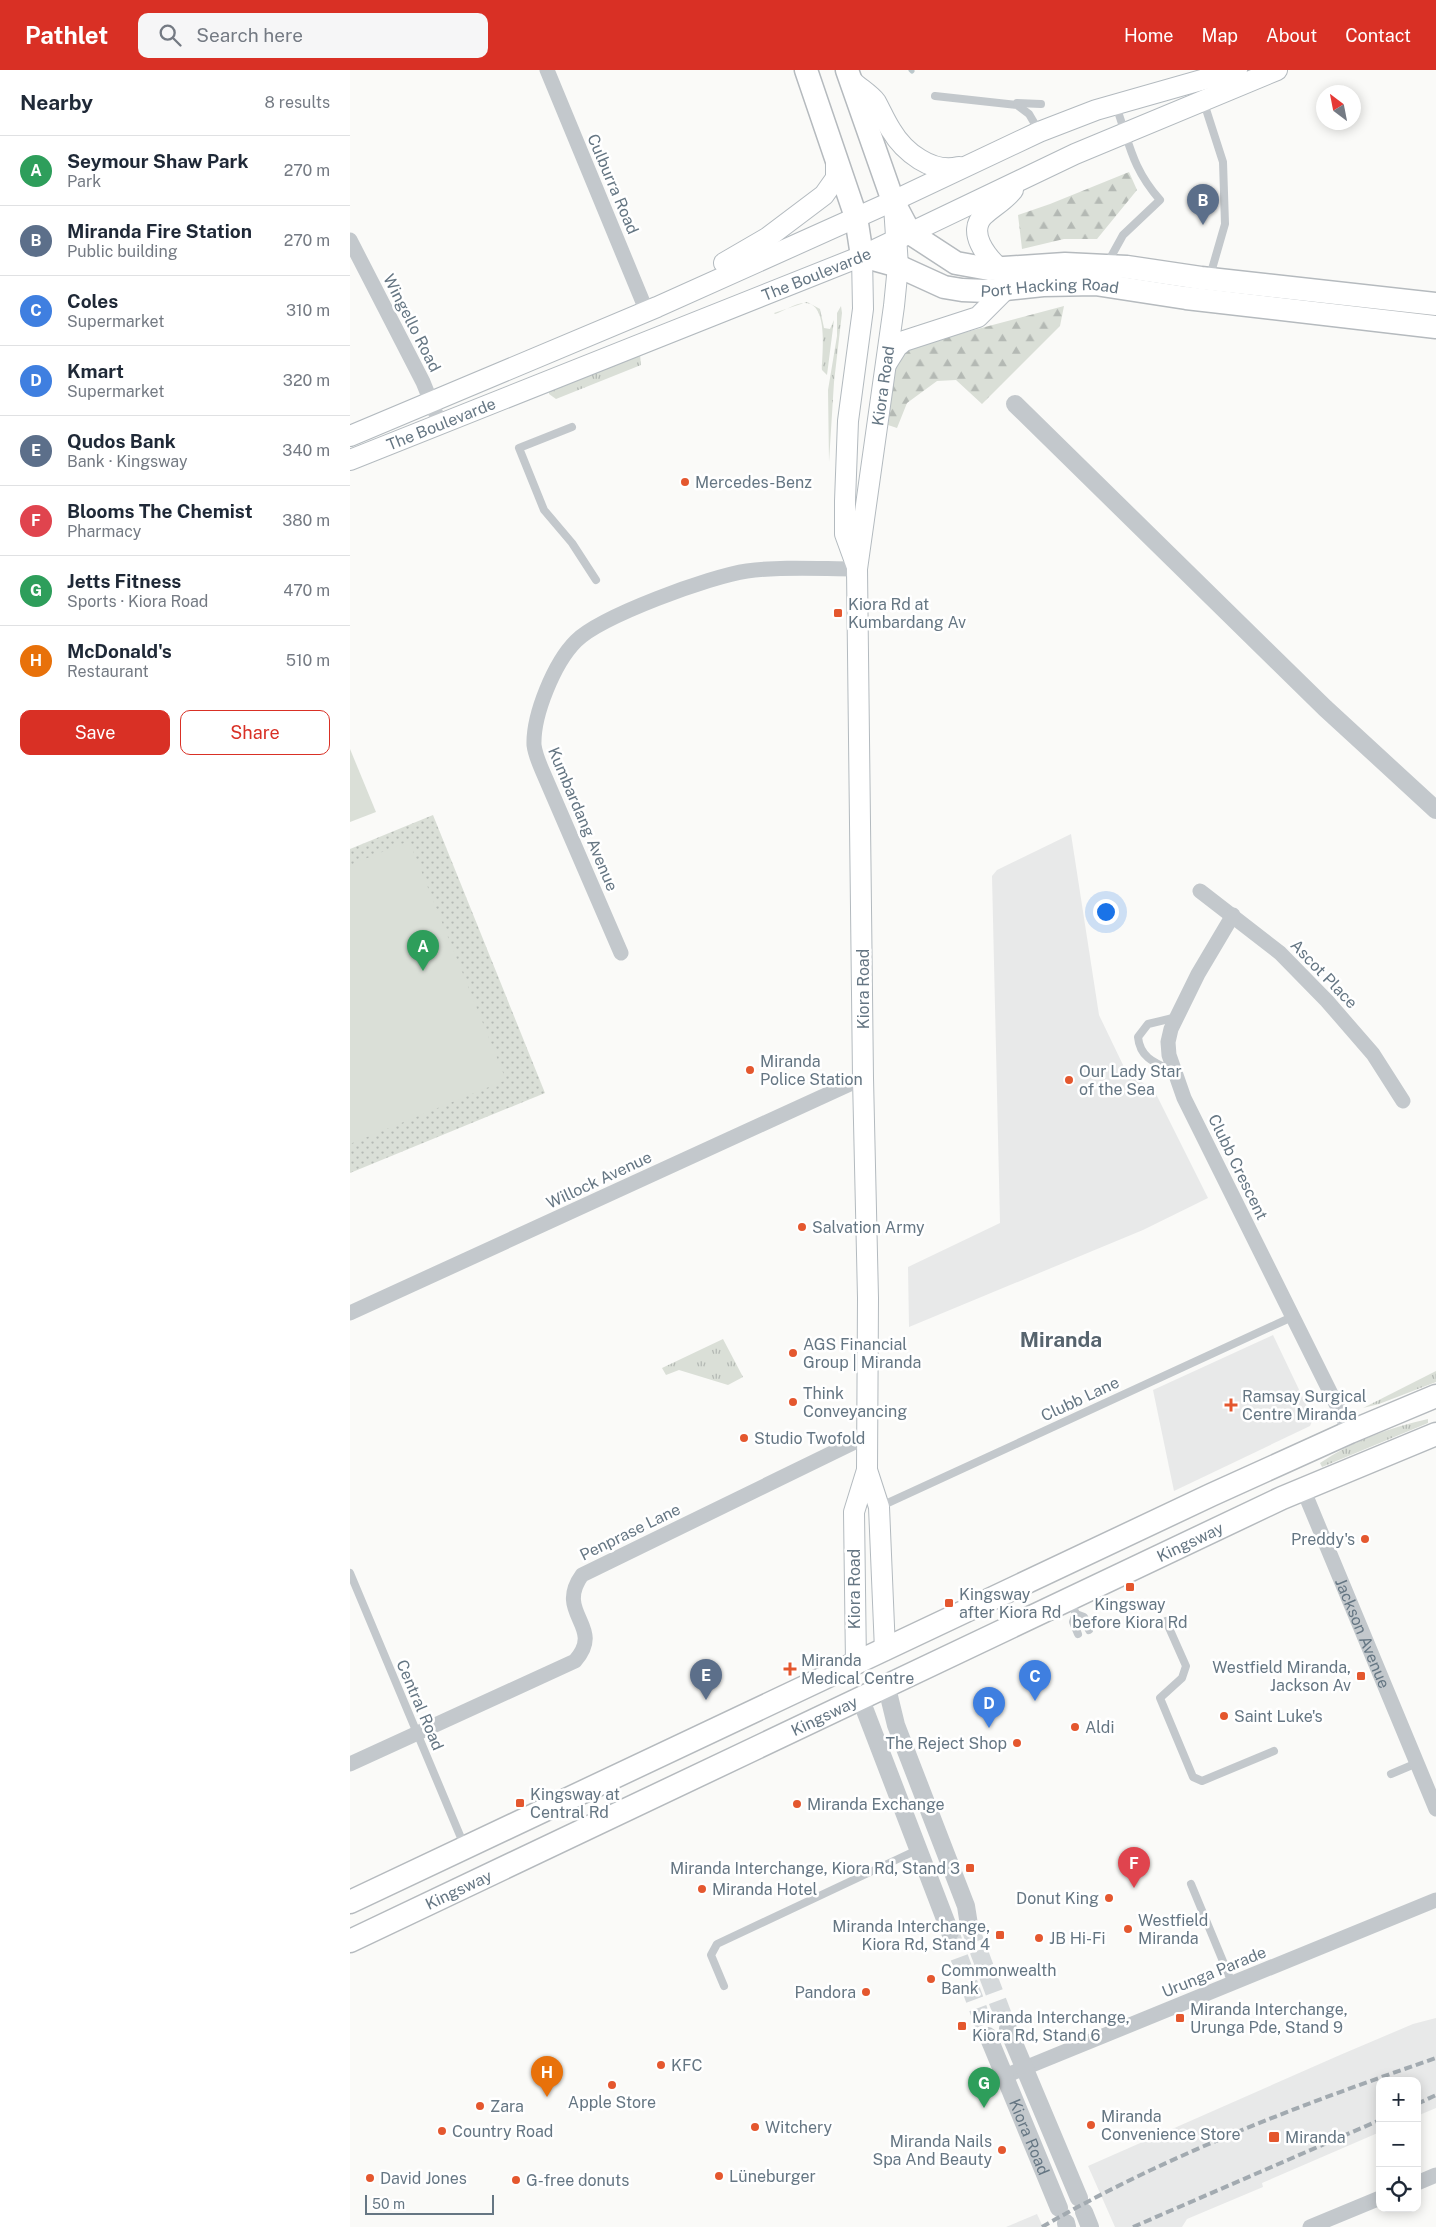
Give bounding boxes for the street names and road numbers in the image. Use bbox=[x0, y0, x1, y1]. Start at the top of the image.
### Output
street label: Culburra Road bbox=[583, 131, 643, 237]
street label: The Boulevarde bbox=[759, 244, 874, 304]
street label: Wingello Road bbox=[379, 271, 445, 375]
street label: Port Hacking Road bbox=[980, 274, 1120, 301]
street label: Kiora Road bbox=[868, 345, 898, 427]
street label: The Boulevarde bbox=[384, 393, 498, 454]
street label: Kumbardang Avenue bbox=[544, 744, 622, 894]
street label: Ascot Place bbox=[1287, 936, 1361, 1012]
street label: Kiora Road bbox=[854, 949, 873, 1029]
street label: Clubb Crescent bbox=[1204, 1111, 1272, 1223]
street label: Willock Avenue bbox=[543, 1147, 655, 1213]
street label: Clubb Lane bbox=[1038, 1373, 1122, 1425]
street label: Penprase Lane bbox=[577, 1499, 683, 1565]
street label: Kingsway bbox=[1154, 1518, 1227, 1566]
street label: Kiora Road bbox=[845, 1549, 864, 1629]
street label: Jackson Avenue bbox=[1331, 1575, 1394, 1691]
street label: Central Road bbox=[392, 1657, 448, 1753]
street label: Kingsway bbox=[788, 1692, 861, 1740]
street label: Kingsway bbox=[422, 1865, 495, 1913]
street label: Urunga Parade bbox=[1159, 1942, 1269, 2002]
street label: Kiora Road bbox=[1005, 2096, 1054, 2178]

